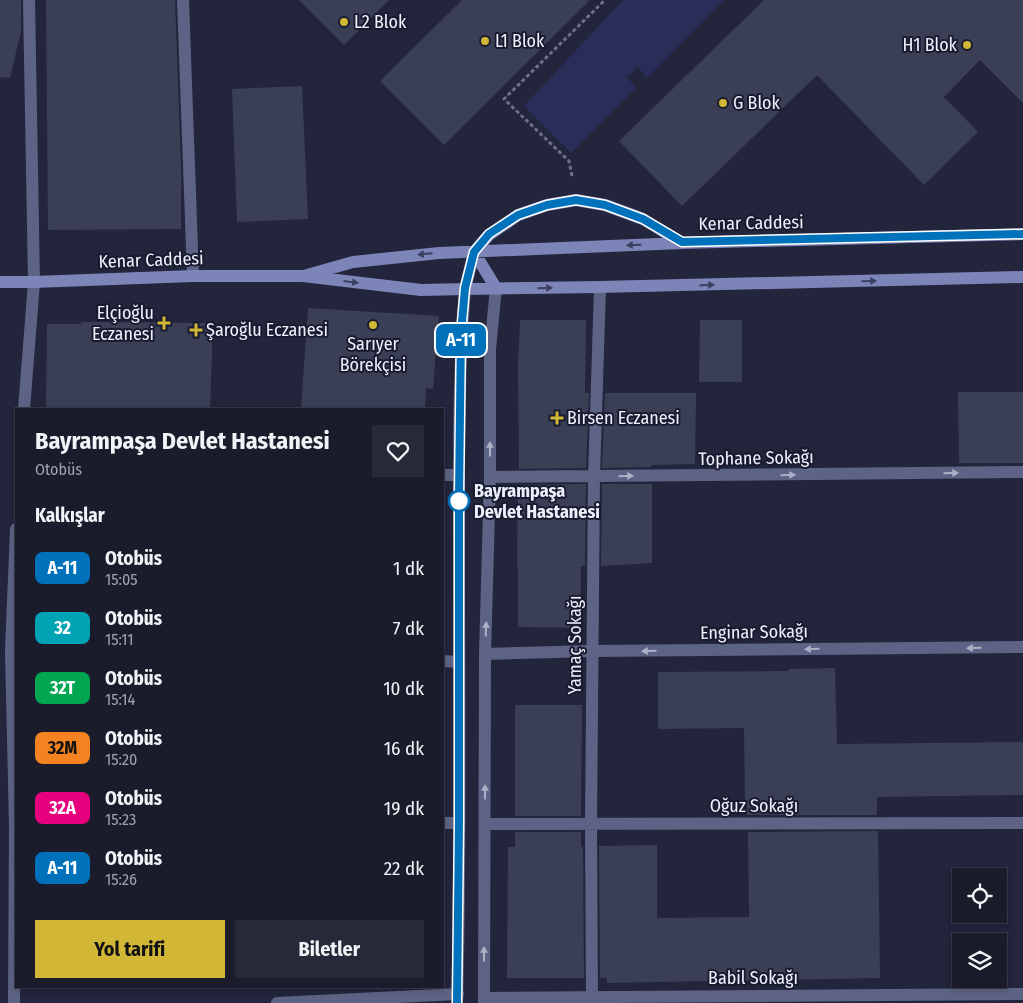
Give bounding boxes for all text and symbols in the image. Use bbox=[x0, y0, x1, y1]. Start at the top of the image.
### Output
place label: L2 Blok bbox=[354, 11, 407, 33]
marker: L2 Blok bbox=[338, 16, 350, 28]
place label: L1 Blok bbox=[495, 30, 545, 52]
place label: H1 Blok bbox=[902, 34, 958, 56]
marker: L1 Blok bbox=[479, 35, 491, 47]
marker: H1 Blok bbox=[961, 39, 973, 51]
place label: G Blok bbox=[733, 92, 781, 114]
marker: G Blok bbox=[717, 97, 729, 109]
street label: Kenar Caddesi bbox=[698, 211, 804, 235]
one-way arrow bbox=[625, 241, 641, 249]
street label: Kenar Caddesi bbox=[98, 247, 204, 273]
one-way arrow bbox=[417, 250, 433, 258]
one-way arrow bbox=[862, 277, 878, 285]
one-way arrow bbox=[343, 278, 359, 286]
one-way arrow bbox=[699, 280, 715, 288]
one-way arrow bbox=[537, 284, 553, 292]
place label: Elçioğlu Eczanesi bbox=[92, 302, 154, 345]
marker: Elçioğlu Eczanesi bbox=[158, 317, 170, 329]
place label: Şaroğlu Eczanesi bbox=[206, 319, 328, 341]
marker: Sarıyer Börekçisi bbox=[367, 319, 379, 331]
marker: Şaroğlu Eczanesi bbox=[190, 324, 202, 336]
line badge: A-11 bbox=[426, 324, 496, 356]
text: A-11 bbox=[446, 329, 476, 351]
place label: Sarıyer Börekçisi bbox=[340, 333, 406, 376]
place label: Birsen Eczanesi bbox=[567, 407, 680, 429]
marker: Birsen Eczanesi bbox=[551, 412, 563, 424]
button: heart bbox=[372, 425, 424, 477]
text: Bayrampaşa Devlet Hastanesi bbox=[35, 427, 330, 455]
one-way arrow bbox=[486, 441, 494, 457]
street label: Tophane Sokağı bbox=[698, 446, 814, 470]
text: Otobüs bbox=[35, 460, 82, 479]
one-way arrow bbox=[943, 469, 959, 477]
one-way arrow bbox=[781, 471, 797, 479]
one-way arrow bbox=[618, 472, 634, 480]
place label: Bayrampaşa Devlet Hastanesi bbox=[474, 480, 600, 523]
marker: Bayrampaşa Devlet Hastanesi bbox=[448, 490, 470, 512]
text: Kalkışlar bbox=[35, 504, 105, 527]
text: Otobüs bbox=[105, 547, 162, 570]
text: A-11 bbox=[48, 557, 78, 579]
text: 1 dk bbox=[393, 557, 424, 580]
text: 15:05 bbox=[105, 570, 138, 589]
street label: Yamaç Sokağı bbox=[564, 595, 586, 695]
text: Otobüs bbox=[105, 607, 162, 630]
text: 32 bbox=[54, 617, 71, 639]
text: 7 dk bbox=[393, 617, 424, 640]
street label: Enginar Sokağı bbox=[700, 620, 808, 644]
one-way arrow bbox=[482, 621, 490, 637]
text: 15:11 bbox=[105, 630, 134, 649]
one-way arrow bbox=[966, 644, 982, 652]
one-way arrow bbox=[804, 645, 820, 653]
one-way arrow bbox=[641, 647, 657, 655]
text: Otobüs bbox=[105, 667, 162, 690]
text: 32T bbox=[50, 677, 75, 699]
text: 10 dk bbox=[383, 677, 424, 700]
text: 15:14 bbox=[105, 690, 135, 709]
text: Otobüs bbox=[105, 727, 162, 750]
text: 32M bbox=[48, 737, 77, 759]
text: 16 dk bbox=[384, 737, 424, 760]
text: 15:20 bbox=[105, 750, 137, 769]
one-way arrow bbox=[481, 784, 489, 800]
text: Otobüs bbox=[105, 787, 162, 810]
street label: Oğuz Sokağı bbox=[710, 795, 798, 817]
text: 32A bbox=[49, 797, 76, 819]
text: 19 dk bbox=[384, 797, 424, 820]
text: 15:23 bbox=[105, 810, 136, 829]
text: Otobüs bbox=[105, 847, 162, 870]
text: A-11 bbox=[48, 857, 78, 879]
text: 22 dk bbox=[384, 857, 424, 880]
map controls bbox=[952, 868, 1007, 988]
button: locate bbox=[952, 868, 1007, 923]
text: 15:26 bbox=[105, 870, 137, 889]
button: Yol tarifi bbox=[35, 920, 225, 978]
button: Biletler bbox=[235, 920, 424, 978]
button: layers bbox=[952, 933, 1007, 988]
one-way arrow bbox=[480, 946, 488, 962]
street label: Babil Sokağı bbox=[708, 967, 798, 989]

